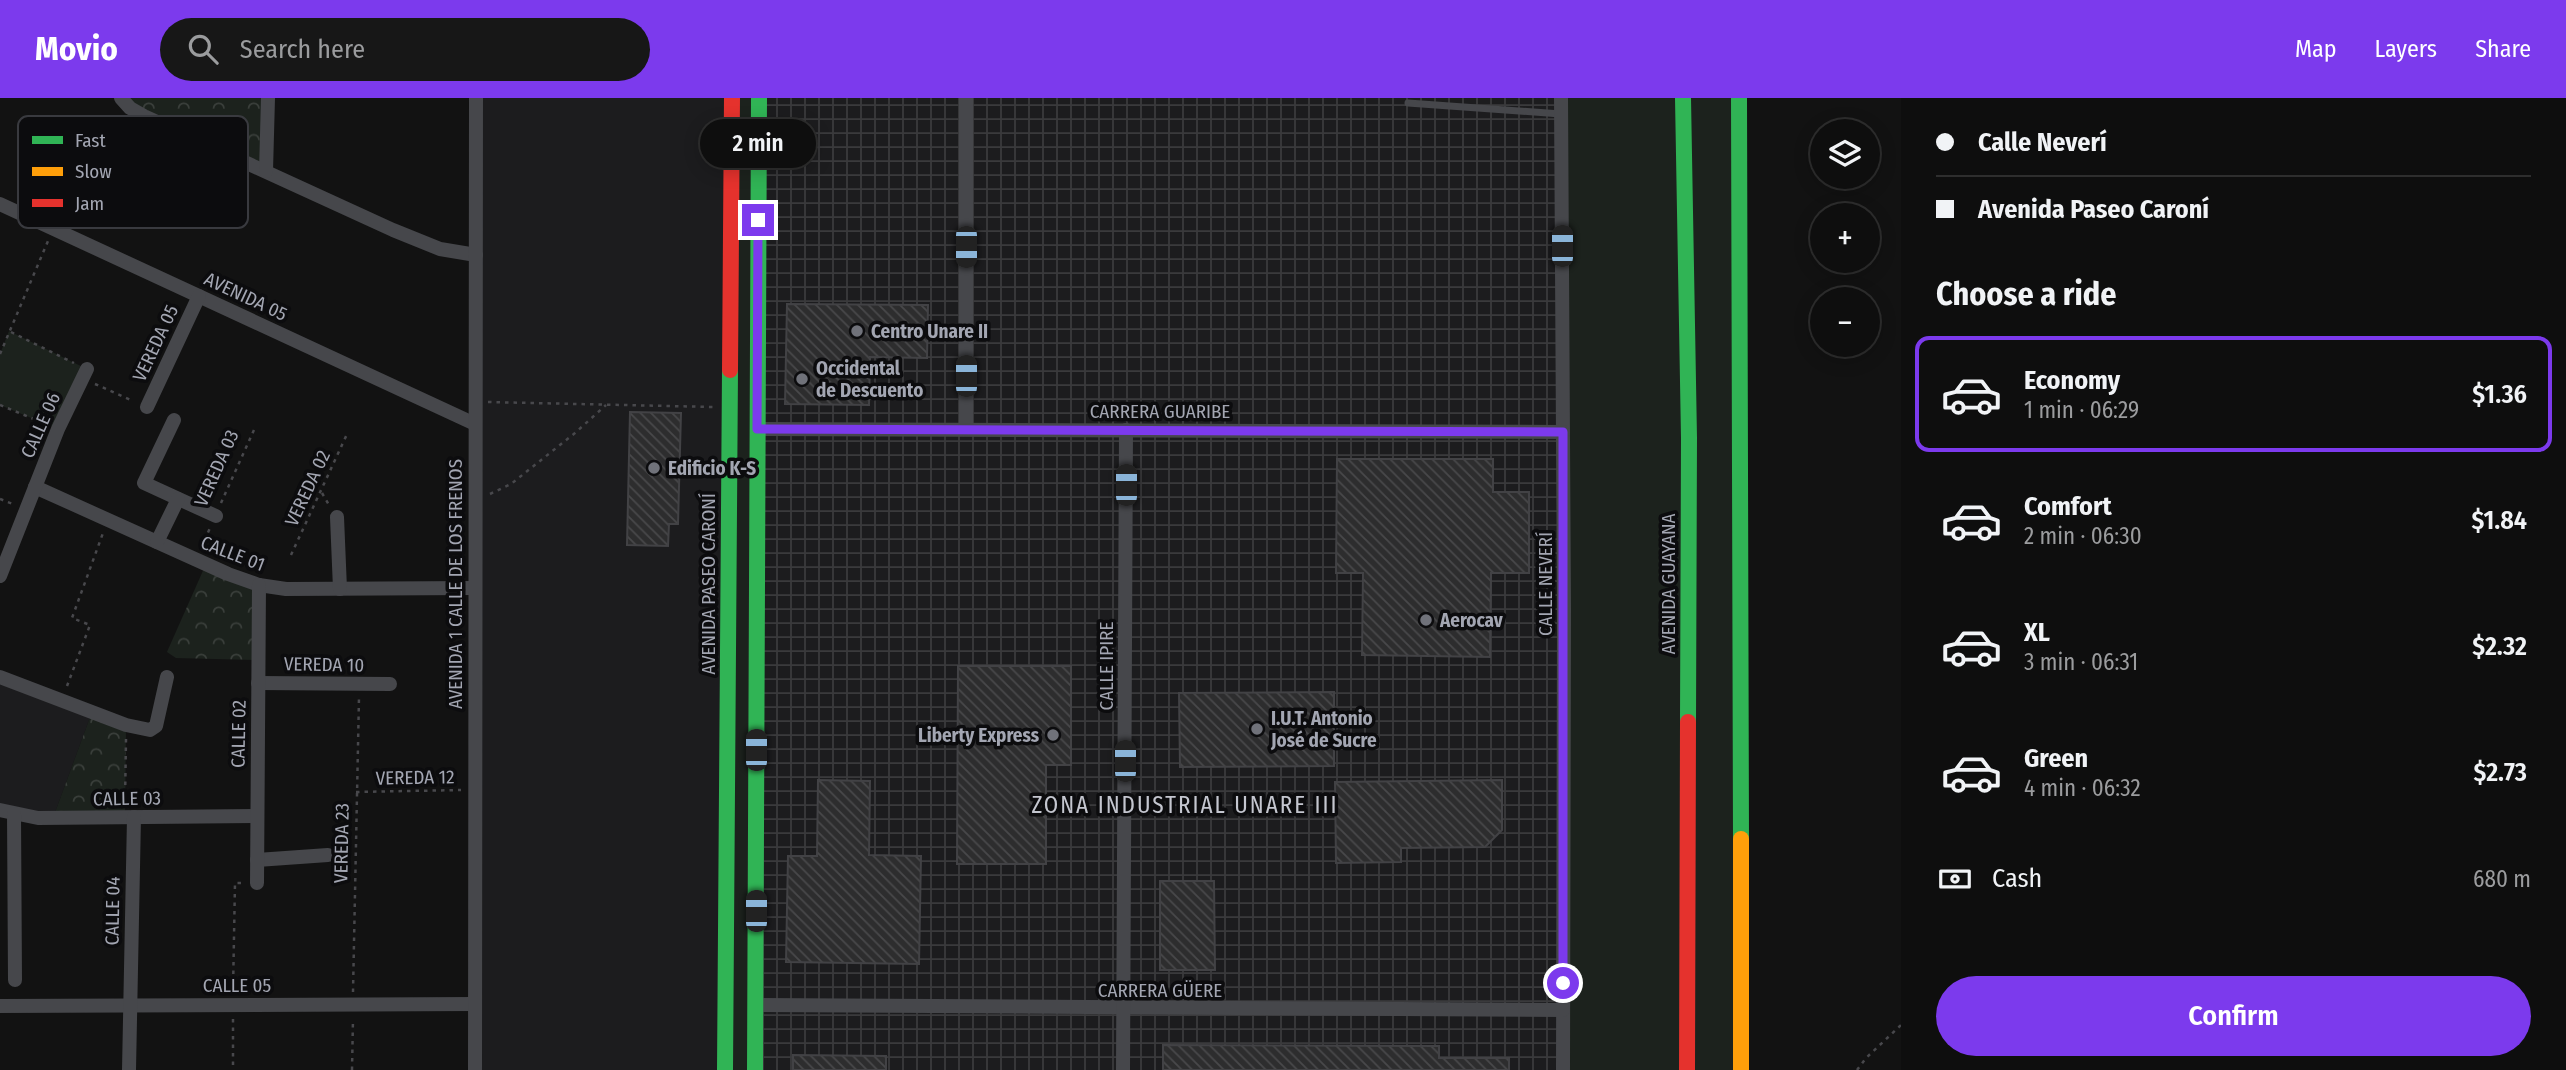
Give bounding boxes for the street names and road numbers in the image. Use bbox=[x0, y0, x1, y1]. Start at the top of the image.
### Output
street label: AVENIDA 05 bbox=[201, 267, 291, 326]
street label: VEREDA 05 bbox=[128, 301, 183, 385]
street label: CALLE 06 bbox=[16, 389, 65, 461]
street label: CARRERA GUARIBE bbox=[1090, 400, 1230, 423]
street label: VEREDA 03 bbox=[189, 426, 244, 510]
street label: VEREDA 02 bbox=[280, 447, 335, 530]
street label: AVENIDA 1 CALLE DE LOS FRENOS bbox=[444, 459, 467, 709]
street label: AVENIDA PASEO CARONÍ bbox=[697, 493, 720, 675]
street label: AVENIDA GUAYANA bbox=[1657, 513, 1680, 655]
street label: CALLE 01 bbox=[198, 531, 268, 576]
street label: CALLE NEVERÍ bbox=[1534, 532, 1557, 636]
street label: CALLE IPIRE bbox=[1095, 621, 1118, 711]
street label: VEREDA 10 bbox=[284, 652, 364, 677]
street label: CALLE 02 bbox=[226, 700, 251, 768]
street label: VEREDA 12 bbox=[375, 765, 455, 790]
street label: CALLE 03 bbox=[93, 786, 161, 811]
street label: VEREDA 23 bbox=[329, 803, 354, 883]
street label: CALLE 04 bbox=[100, 876, 125, 946]
street label: CALLE 05 bbox=[203, 974, 271, 997]
street label: CARRERA GÜERE bbox=[1098, 979, 1222, 1002]

